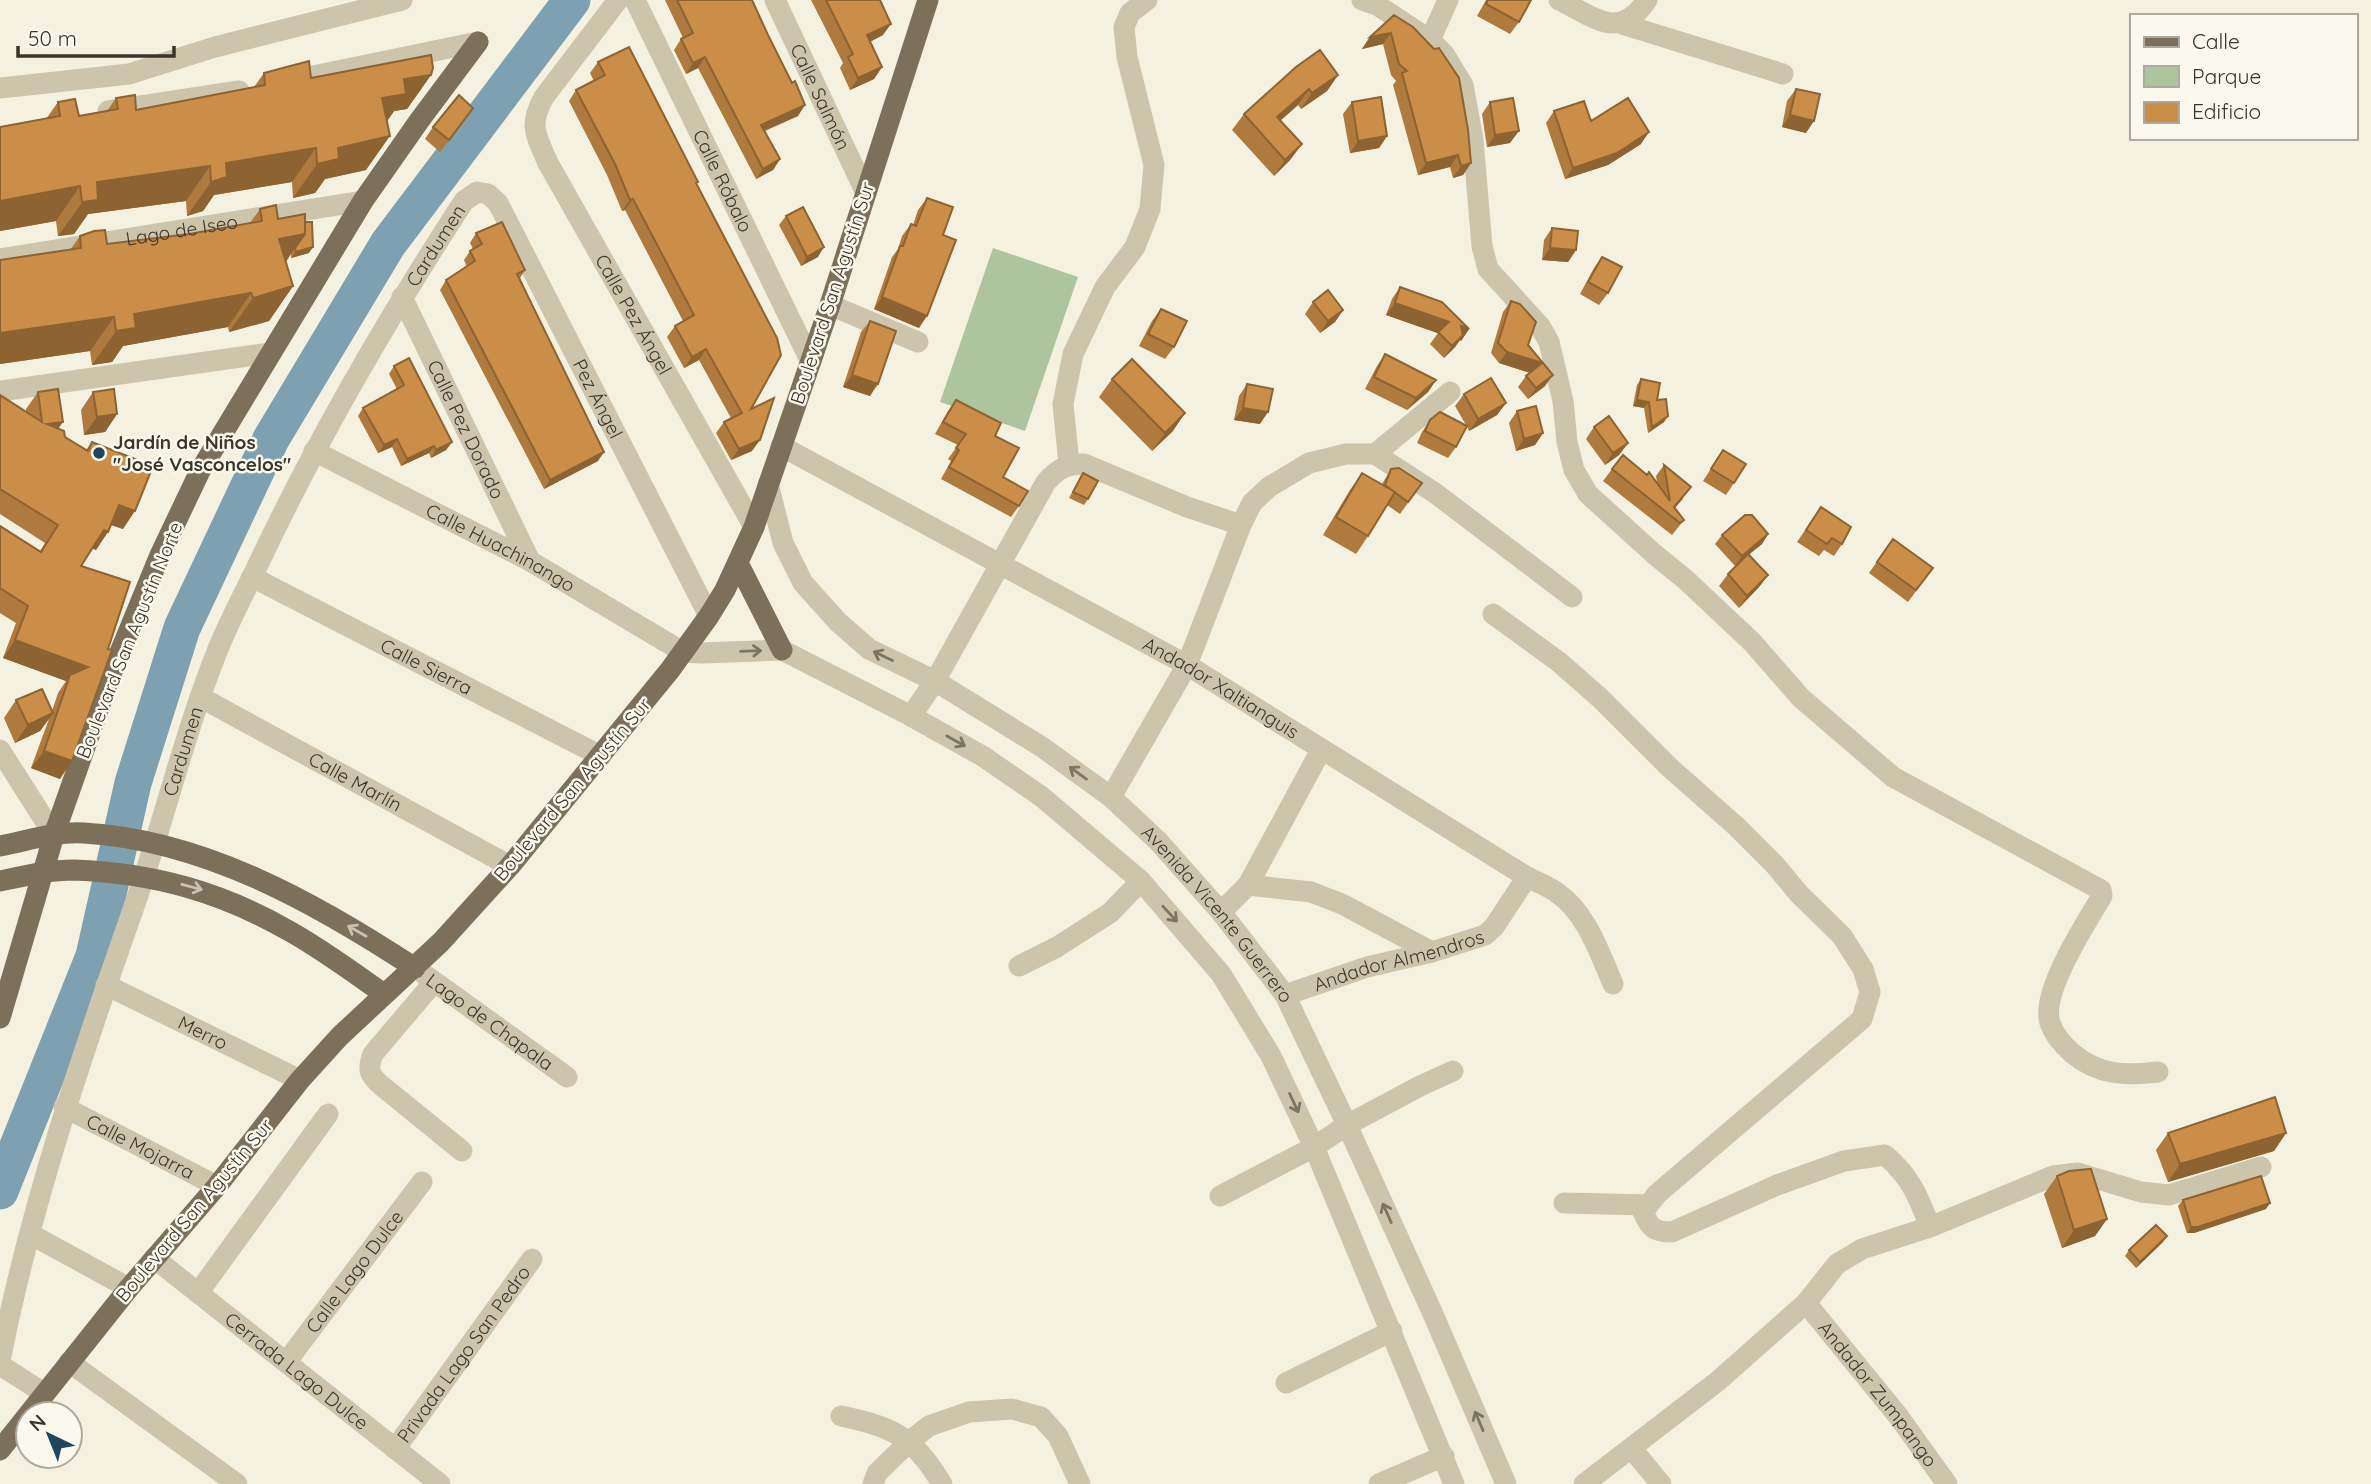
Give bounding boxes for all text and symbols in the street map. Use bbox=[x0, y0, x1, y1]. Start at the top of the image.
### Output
scale bar bbox=[18, 14, 173, 58]
legend bbox=[2130, 14, 2357, 140]
text: 50 m bbox=[28, 25, 77, 51]
text: Calle bbox=[2192, 28, 2240, 54]
street label: Calle Salmón bbox=[785, 40, 856, 154]
text: Parque bbox=[2192, 63, 2261, 89]
text: Edificio bbox=[2192, 98, 2261, 124]
street label: Calle Róbalo bbox=[688, 125, 758, 236]
street label: Boulevard San Agustín Sur bbox=[785, 178, 879, 407]
street label: Cardumen bbox=[401, 200, 470, 291]
street label: Lago de Iseo bbox=[124, 209, 239, 251]
street label: Calle Pez Ángel bbox=[590, 250, 677, 379]
street label: Pez Ángel bbox=[568, 355, 628, 442]
street label: Calle Pez Dorado bbox=[422, 356, 510, 503]
place label: Jardín de Niños "José Vasconcelos" bbox=[113, 430, 291, 476]
marker: Jardín de Niños "José Vasconcelos" bbox=[91, 445, 107, 461]
street label: Calle Huachinango bbox=[422, 498, 579, 597]
street label: Boulevard San Agustín Norte bbox=[70, 518, 188, 762]
street label: Andador Xaltianguis bbox=[1139, 632, 1303, 744]
street label: Calle Sierra bbox=[376, 633, 476, 700]
one-way arrow bbox=[739, 645, 762, 658]
one-way arrow bbox=[873, 649, 894, 662]
street label: Boulevard San Agustín Sur bbox=[488, 692, 656, 886]
street label: Cardumen bbox=[158, 703, 208, 799]
one-way arrow bbox=[945, 735, 966, 748]
street label: Calle Marlín bbox=[305, 747, 406, 817]
one-way arrow bbox=[1069, 765, 1088, 780]
street label: Avenida Vicente Guerrero bbox=[1137, 820, 1299, 1006]
one-way arrow bbox=[181, 882, 203, 895]
one-way arrow bbox=[1162, 905, 1178, 923]
one-way arrow bbox=[348, 923, 368, 937]
street label: Andador Almendros bbox=[1310, 924, 1487, 996]
street label: Lago de Chapala bbox=[422, 968, 558, 1075]
street label: Merro bbox=[174, 1010, 232, 1055]
one-way arrow bbox=[1288, 1092, 1301, 1114]
street label: Calle Mojarra bbox=[82, 1109, 198, 1184]
street label: Boulevard San Agustín Sur bbox=[110, 1113, 278, 1307]
one-way arrow bbox=[1380, 1203, 1393, 1224]
street label: Calle Lago Dulce bbox=[300, 1205, 408, 1338]
street label: Privada Lago San Pedro bbox=[392, 1261, 535, 1447]
street label: Cerrada Lago Dulce bbox=[220, 1307, 373, 1435]
street label: Andador Zumpango bbox=[1813, 1316, 1943, 1471]
north arrow bbox=[14, 1400, 84, 1470]
text: N bbox=[24, 1409, 51, 1436]
one-way arrow bbox=[1472, 1411, 1485, 1433]

